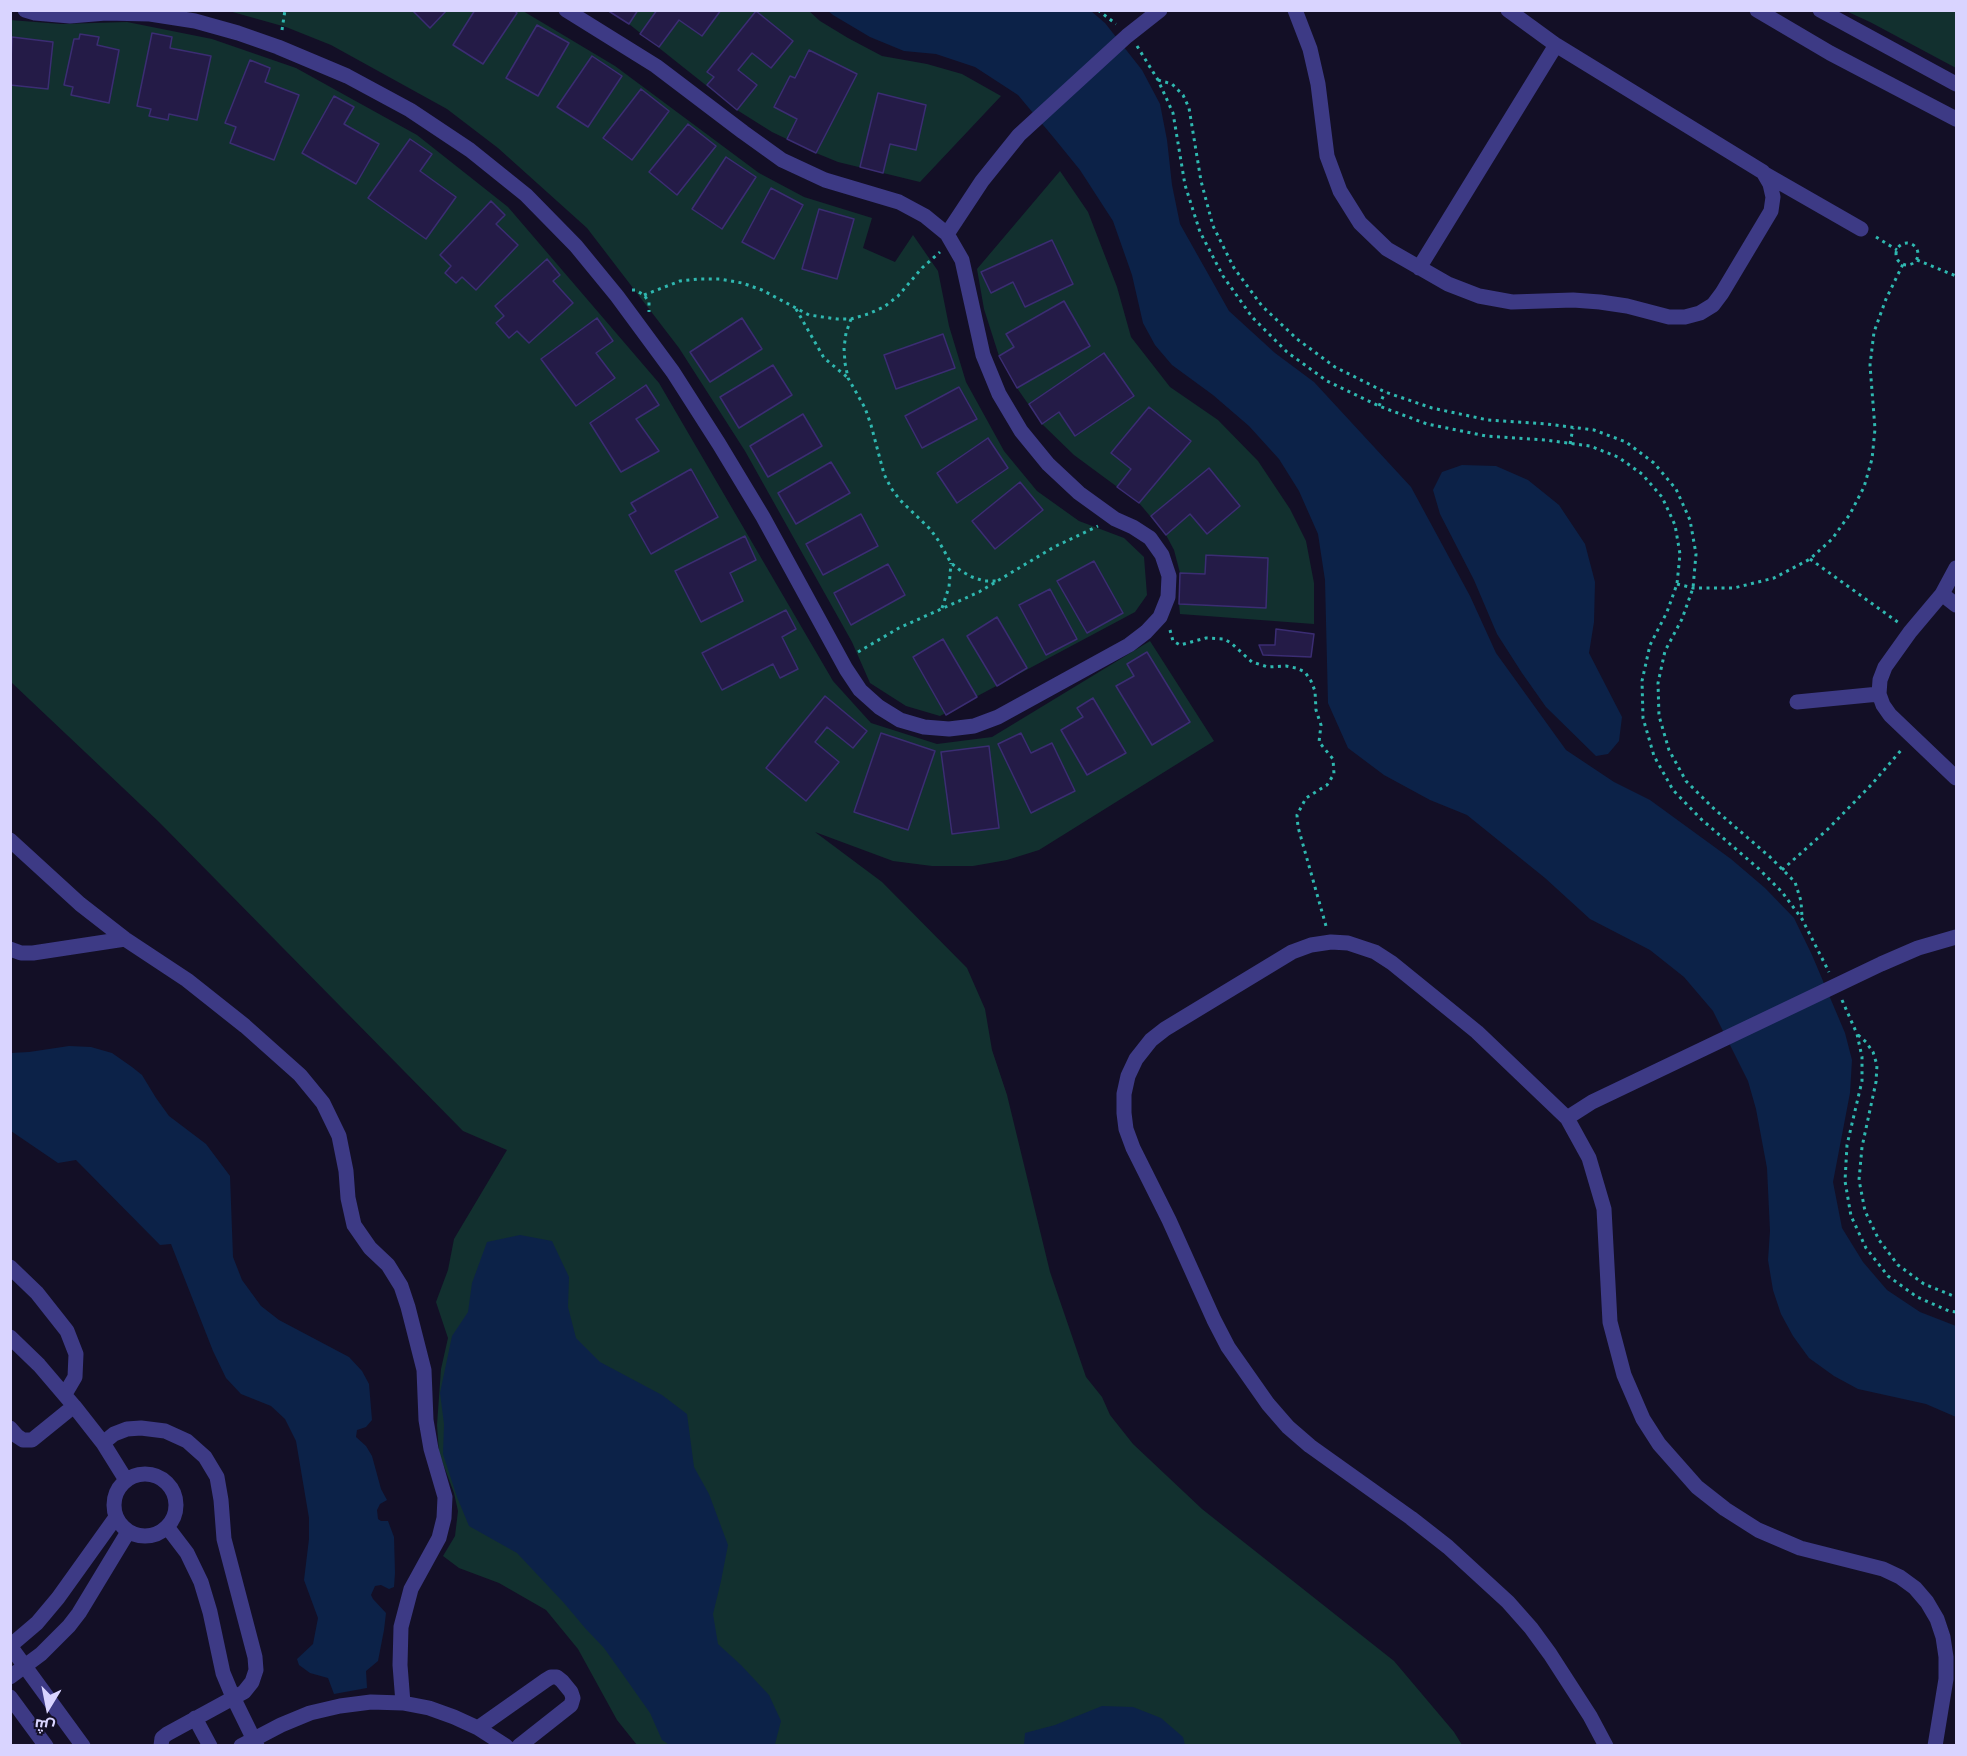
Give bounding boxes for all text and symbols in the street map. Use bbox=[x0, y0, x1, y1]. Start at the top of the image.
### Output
north arrow bbox=[18, 1678, 78, 1738]
text: ش bbox=[33, 1715, 57, 1737]

